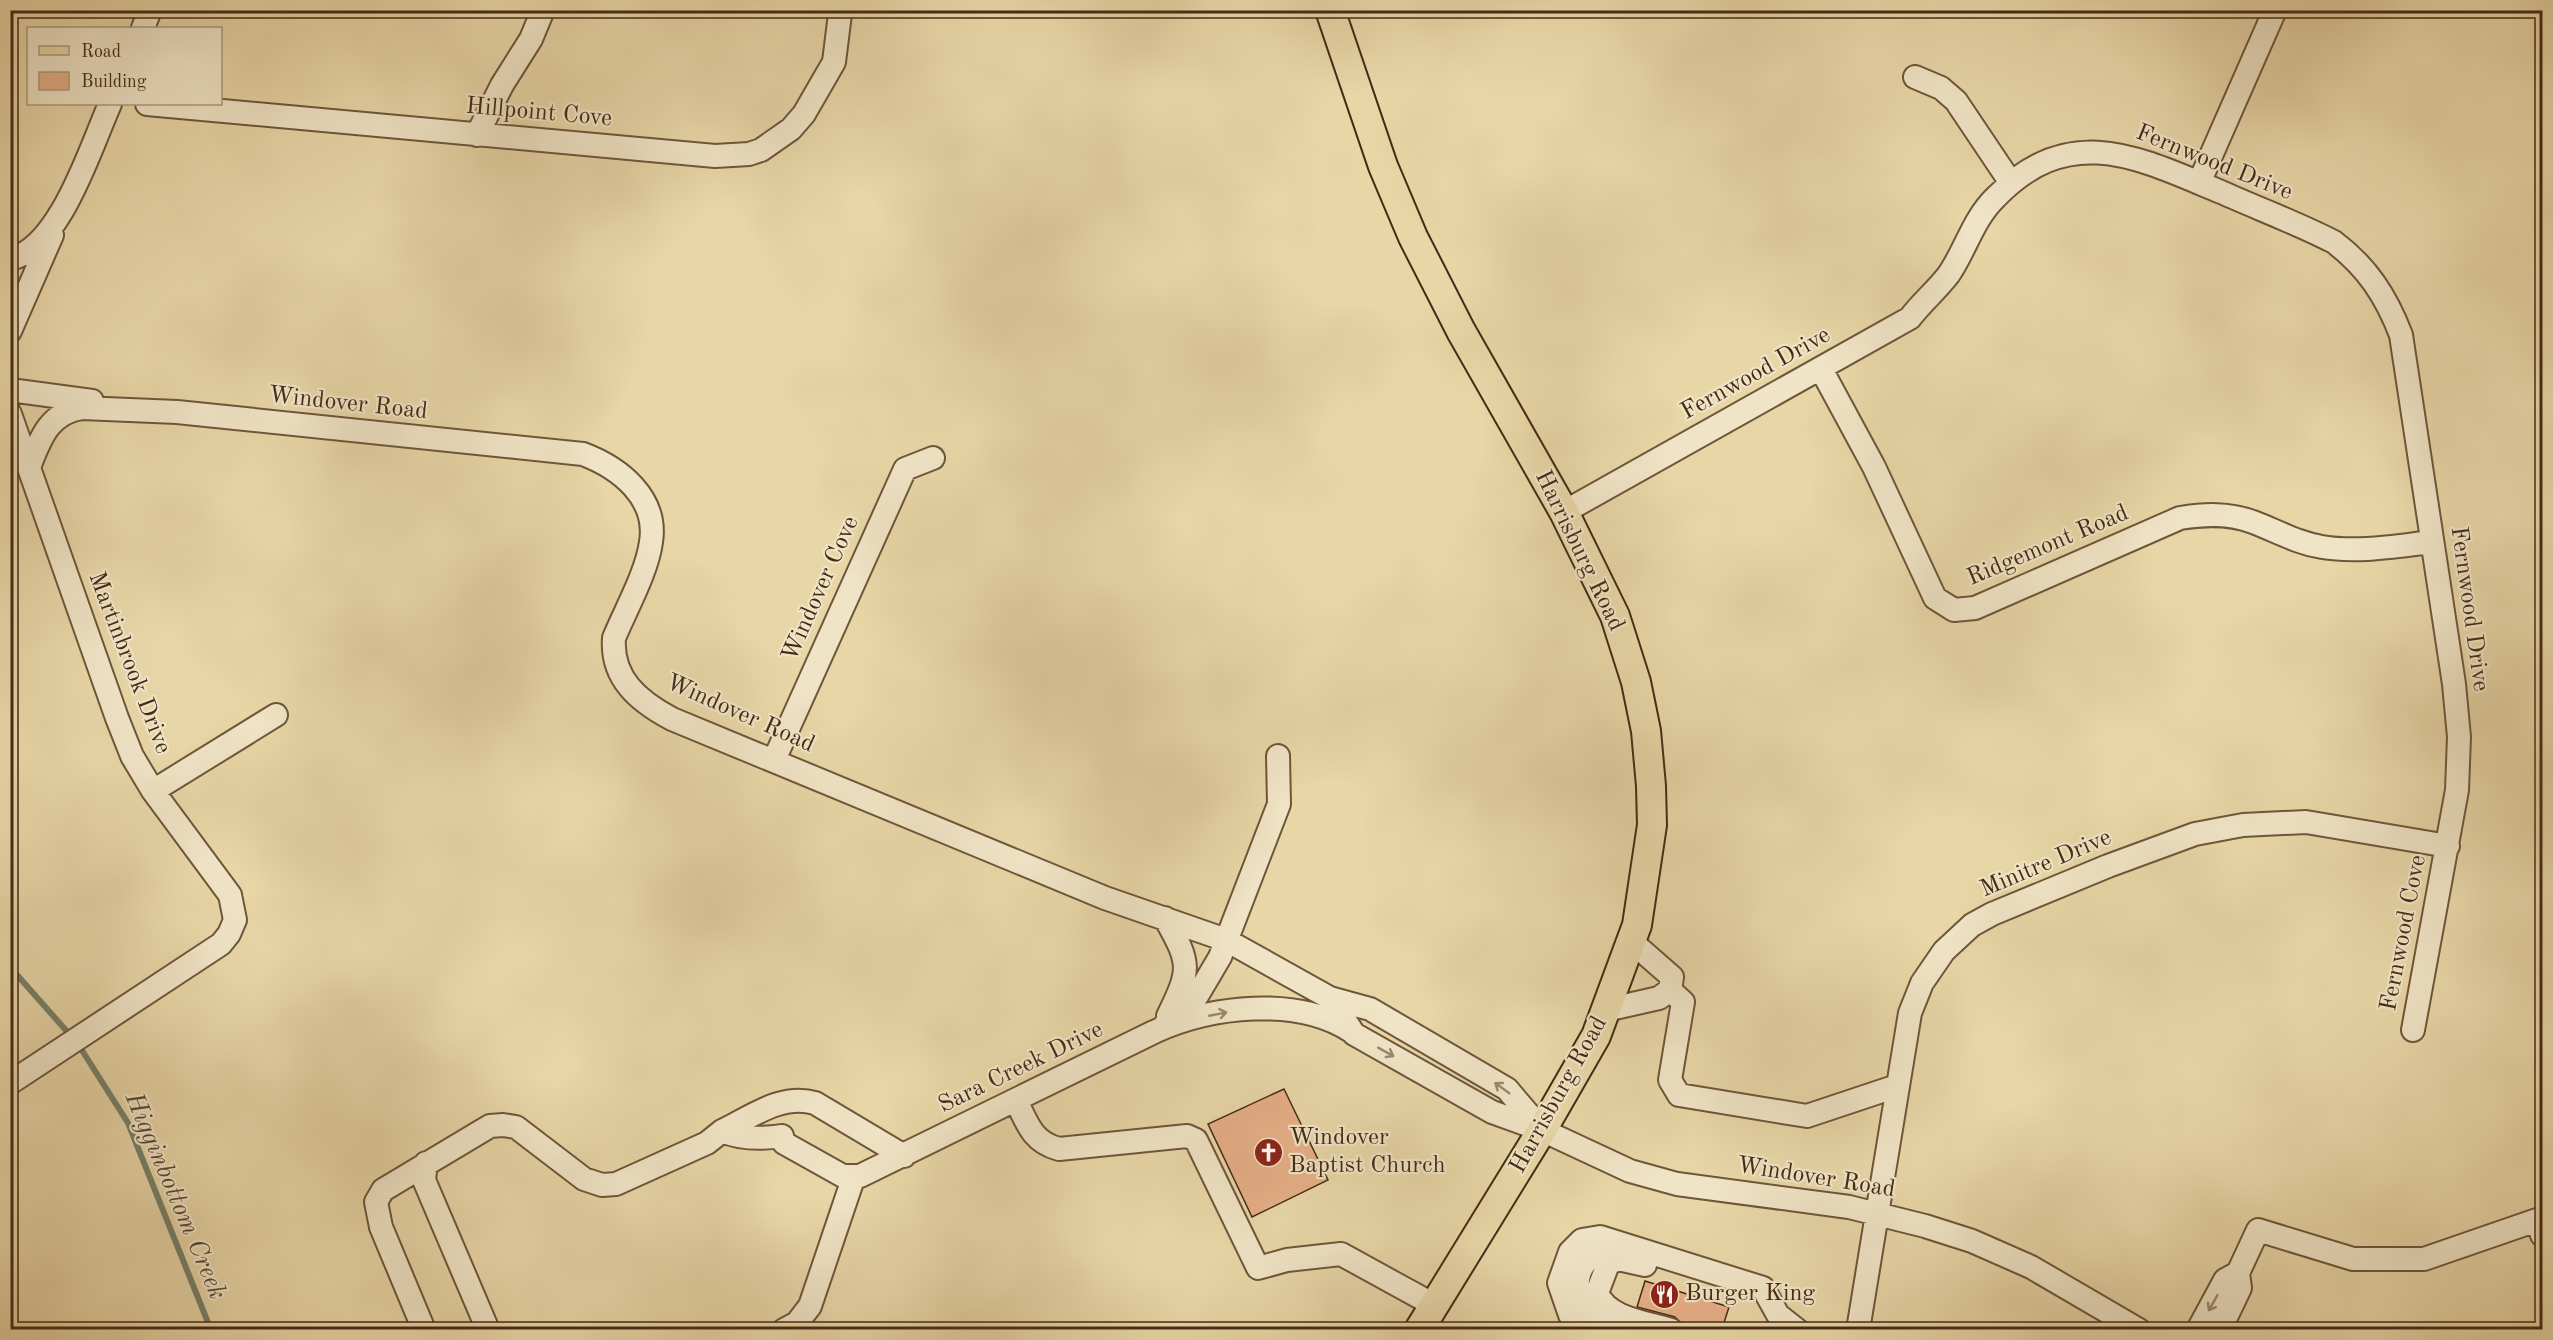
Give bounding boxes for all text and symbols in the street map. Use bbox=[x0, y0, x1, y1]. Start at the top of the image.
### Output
legend bbox=[27, 27, 222, 105]
text: Road bbox=[81, 43, 121, 61]
text: Building bbox=[81, 73, 147, 91]
street label: Hillpoint Cove bbox=[465, 95, 613, 131]
street label: Fernwood Drive bbox=[2132, 121, 2296, 205]
street label: Fernwood Drive bbox=[1677, 323, 1835, 425]
street label: Windover Road bbox=[267, 384, 429, 424]
street label: Harrisburg Road bbox=[1530, 467, 1628, 635]
street label: Ridgemont Road bbox=[1964, 501, 2132, 591]
street label: Windover Cove bbox=[778, 513, 864, 665]
street label: Fernwood Drive bbox=[2446, 525, 2492, 693]
street label: Martinbrook Drive bbox=[83, 569, 175, 757]
street label: Windover Road bbox=[662, 670, 818, 758]
street label: Minitre Drive bbox=[1977, 826, 2115, 902]
street label: Fernwood Cove bbox=[2377, 853, 2431, 1013]
one-way arrow bbox=[1208, 1008, 1227, 1019]
street label: Harrisburg Road bbox=[1506, 1012, 1612, 1178]
street label: Sara Creek Drive bbox=[935, 1018, 1107, 1118]
one-way arrow bbox=[1377, 1046, 1394, 1058]
one-way arrow bbox=[1495, 1082, 1511, 1094]
water label: Higginbottom Creek bbox=[119, 1088, 230, 1303]
place label: Windover Baptist Church bbox=[1289, 1126, 1446, 1178]
church icon: Windover Baptist Church bbox=[1252, 1136, 1284, 1168]
street label: Windover Road bbox=[1735, 1154, 1897, 1202]
restaurant icon: Burger King bbox=[1648, 1278, 1680, 1310]
place label: Burger King bbox=[1685, 1282, 1815, 1306]
one-way arrow bbox=[2207, 1294, 2219, 1311]

